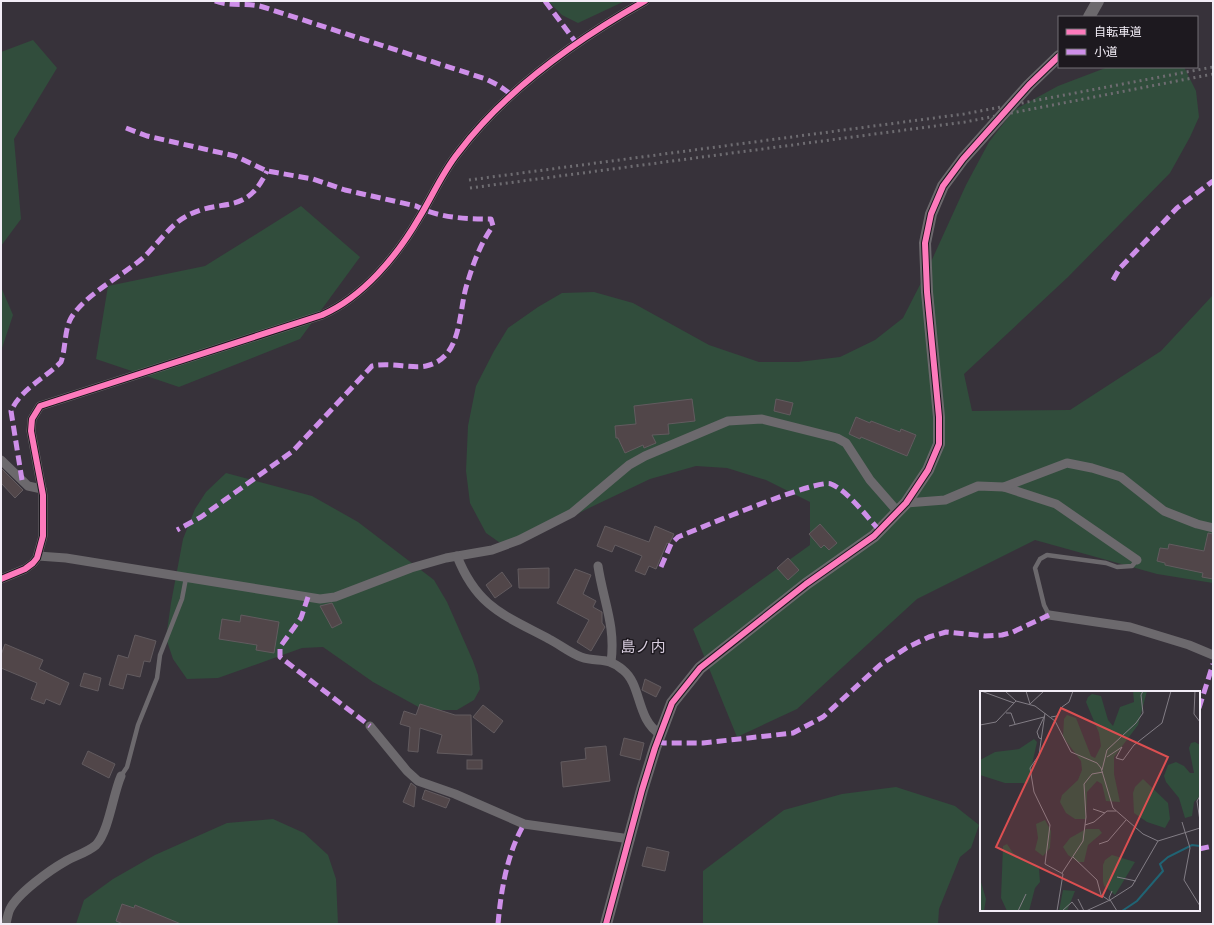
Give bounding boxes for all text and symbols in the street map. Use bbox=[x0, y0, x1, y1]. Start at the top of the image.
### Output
legend bbox=[1058, 16, 1198, 68]
text: 自転車道 bbox=[1094, 25, 1142, 39]
text: 小道 bbox=[1094, 45, 1118, 59]
district label: 島ノ内 bbox=[620, 638, 666, 656]
inset map bbox=[980, 691, 1200, 911]

